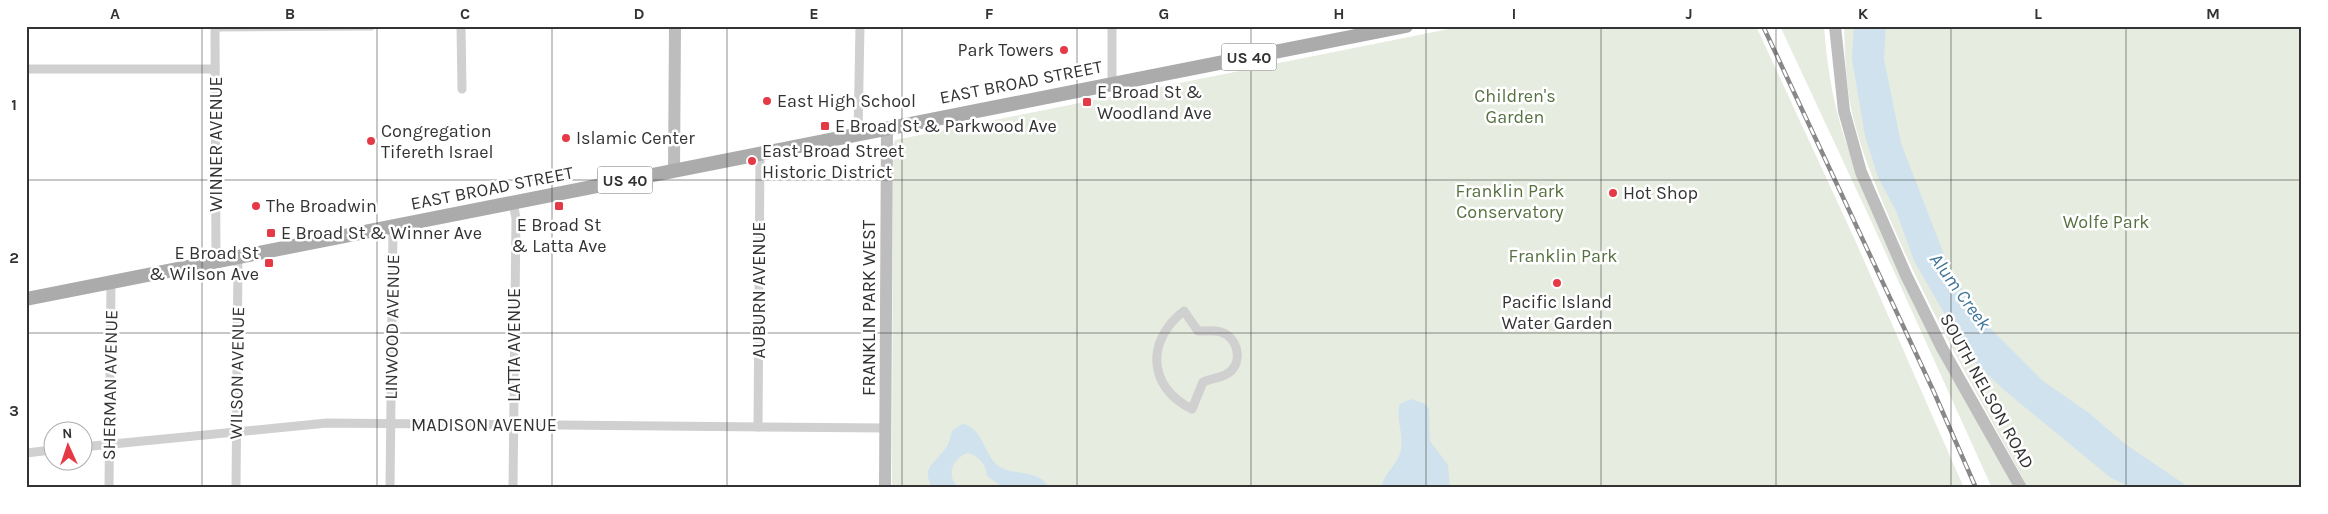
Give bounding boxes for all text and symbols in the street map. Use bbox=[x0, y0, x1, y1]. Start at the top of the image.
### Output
text: A bbox=[110, 4, 120, 23]
text: B bbox=[285, 4, 295, 23]
text: C bbox=[460, 4, 470, 23]
text: D bbox=[634, 4, 645, 23]
text: E bbox=[809, 4, 819, 23]
text: F bbox=[985, 4, 994, 23]
text: G bbox=[1159, 4, 1169, 23]
text: H bbox=[1333, 4, 1345, 23]
text: I bbox=[1512, 4, 1516, 23]
text: J bbox=[1685, 4, 1693, 23]
text: K bbox=[1858, 4, 1869, 23]
text: L bbox=[2034, 4, 2042, 23]
text: M bbox=[2206, 4, 2220, 23]
place label: Park Towers bbox=[958, 39, 1054, 61]
marker: Park Towers bbox=[1058, 44, 1070, 56]
road number: US 40 bbox=[1222, 44, 1276, 70]
street label: EAST BROAD STREET bbox=[938, 55, 1104, 109]
street label: WINNER AVENUE bbox=[205, 76, 227, 212]
place label: E Broad St & Woodland Ave bbox=[1097, 81, 1212, 124]
park label: Children's Garden bbox=[1474, 85, 1556, 128]
place label: East High School bbox=[777, 90, 916, 112]
text: 1 bbox=[11, 95, 17, 114]
marker: East High School bbox=[761, 95, 773, 107]
marker: E Broad St & Woodland Ave bbox=[1081, 96, 1093, 108]
place label: E Broad St & Parkwood Ave bbox=[835, 115, 1057, 137]
place label: Congregation Tifereth Israel bbox=[381, 120, 494, 163]
marker: E Broad St & Parkwood Ave bbox=[819, 120, 831, 132]
place label: Islamic Center bbox=[576, 127, 695, 149]
marker: Islamic Center bbox=[560, 132, 572, 144]
marker: Congregation Tifereth Israel bbox=[365, 135, 377, 147]
place label: East Broad Street Historic District bbox=[762, 140, 905, 183]
marker: East Broad Street Historic District bbox=[746, 155, 758, 167]
street label: EAST BROAD STREET bbox=[409, 161, 575, 215]
road number: US 40 bbox=[598, 166, 652, 194]
park label: Franklin Park Conservatory bbox=[1456, 180, 1564, 223]
place label: Hot Shop bbox=[1623, 182, 1698, 204]
marker: Hot Shop bbox=[1607, 187, 1619, 199]
place label: The Broadwin bbox=[266, 195, 377, 217]
marker: The Broadwin bbox=[250, 200, 262, 212]
marker: E Broad St & Latta Ave bbox=[553, 200, 565, 212]
park label: Wolfe Park bbox=[2063, 211, 2149, 233]
place label: E Broad St & Latta Ave bbox=[511, 214, 607, 257]
street label: FRANKLIN PARK WEST bbox=[858, 220, 880, 396]
place label: E Broad St & Winner Ave bbox=[281, 222, 482, 244]
street label: AUBURN AVENUE bbox=[748, 222, 770, 358]
marker: E Broad St & Winner Ave bbox=[265, 227, 277, 239]
place label: E Broad St & Wilson Ave bbox=[149, 242, 259, 285]
park label: Franklin Park bbox=[1509, 245, 1617, 267]
text: 2 bbox=[9, 248, 19, 267]
water label: Alum Creek bbox=[1925, 249, 1996, 334]
street label: LINWOOD AVENUE bbox=[380, 254, 404, 400]
marker: E Broad St & Wilson Ave bbox=[263, 257, 275, 269]
marker: Pacific Island Water Garden bbox=[1551, 277, 1563, 289]
street label: LATTA AVENUE bbox=[503, 288, 525, 402]
place label: Pacific Island Water Garden bbox=[1502, 291, 1613, 334]
street label: WILSON AVENUE bbox=[225, 306, 249, 440]
street label: SOUTH NELSON ROAD bbox=[1935, 309, 2039, 473]
street label: SHERMAN AVENUE bbox=[98, 310, 122, 460]
text: 3 bbox=[9, 401, 19, 420]
street label: MADISON AVENUE bbox=[411, 414, 557, 436]
north arrow bbox=[42, 422, 92, 472]
text: N bbox=[62, 425, 73, 442]

